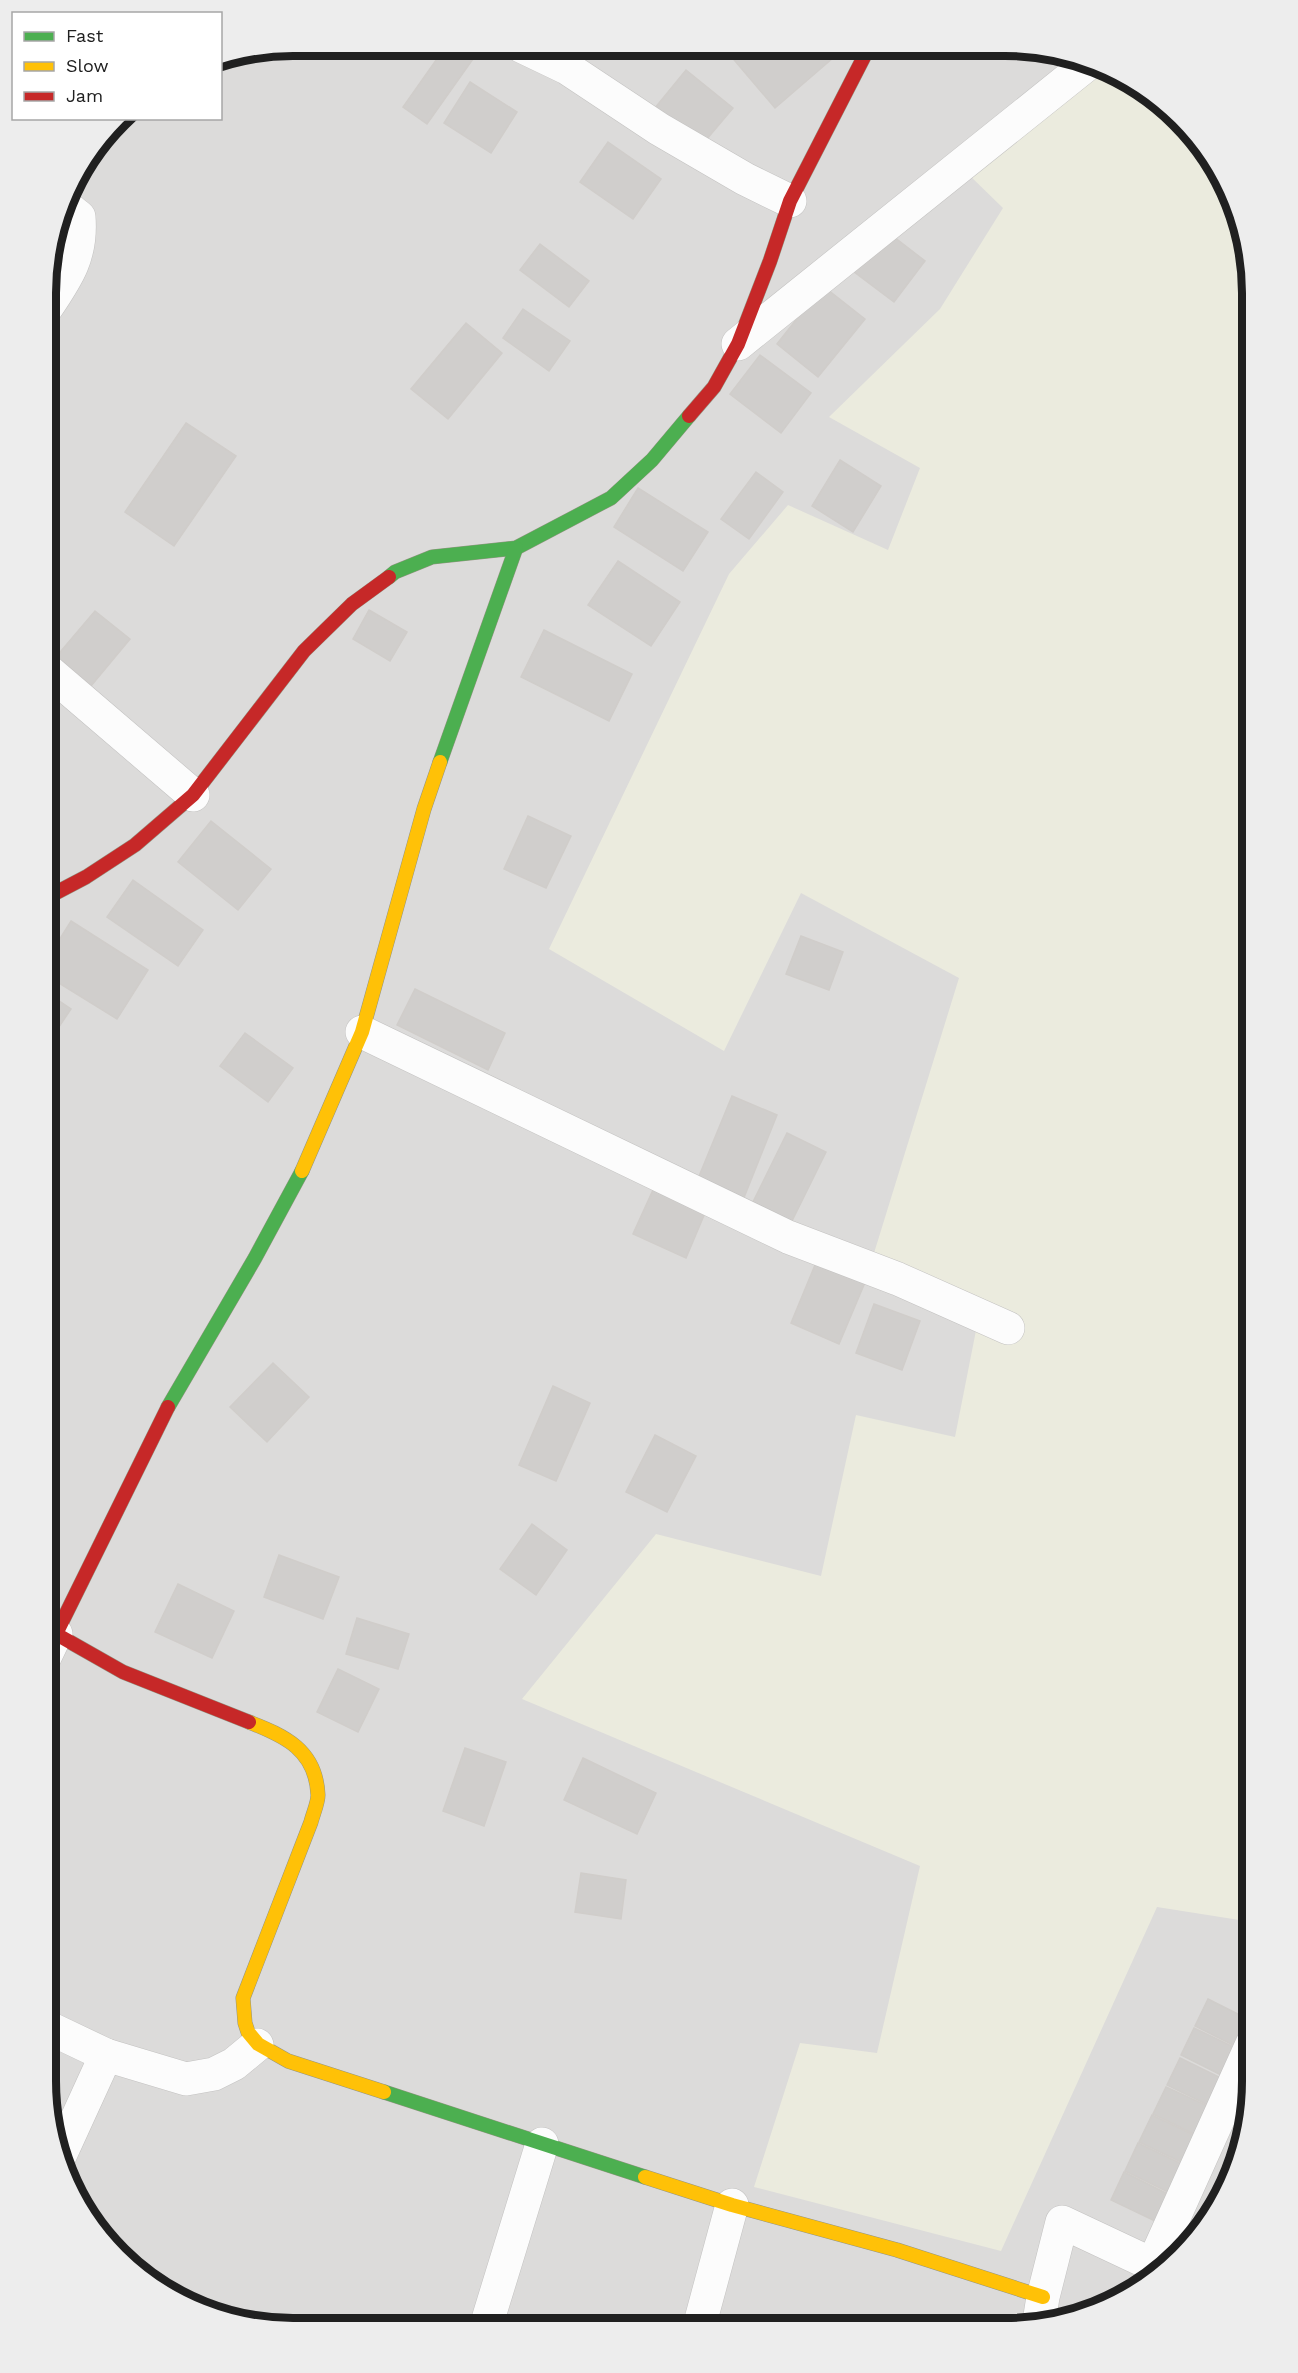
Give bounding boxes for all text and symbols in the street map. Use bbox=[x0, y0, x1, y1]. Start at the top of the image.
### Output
legend bbox=[12, 12, 222, 120]
text: Fast bbox=[66, 25, 104, 46]
text: Slow bbox=[66, 55, 109, 76]
text: Jam bbox=[66, 85, 103, 106]

